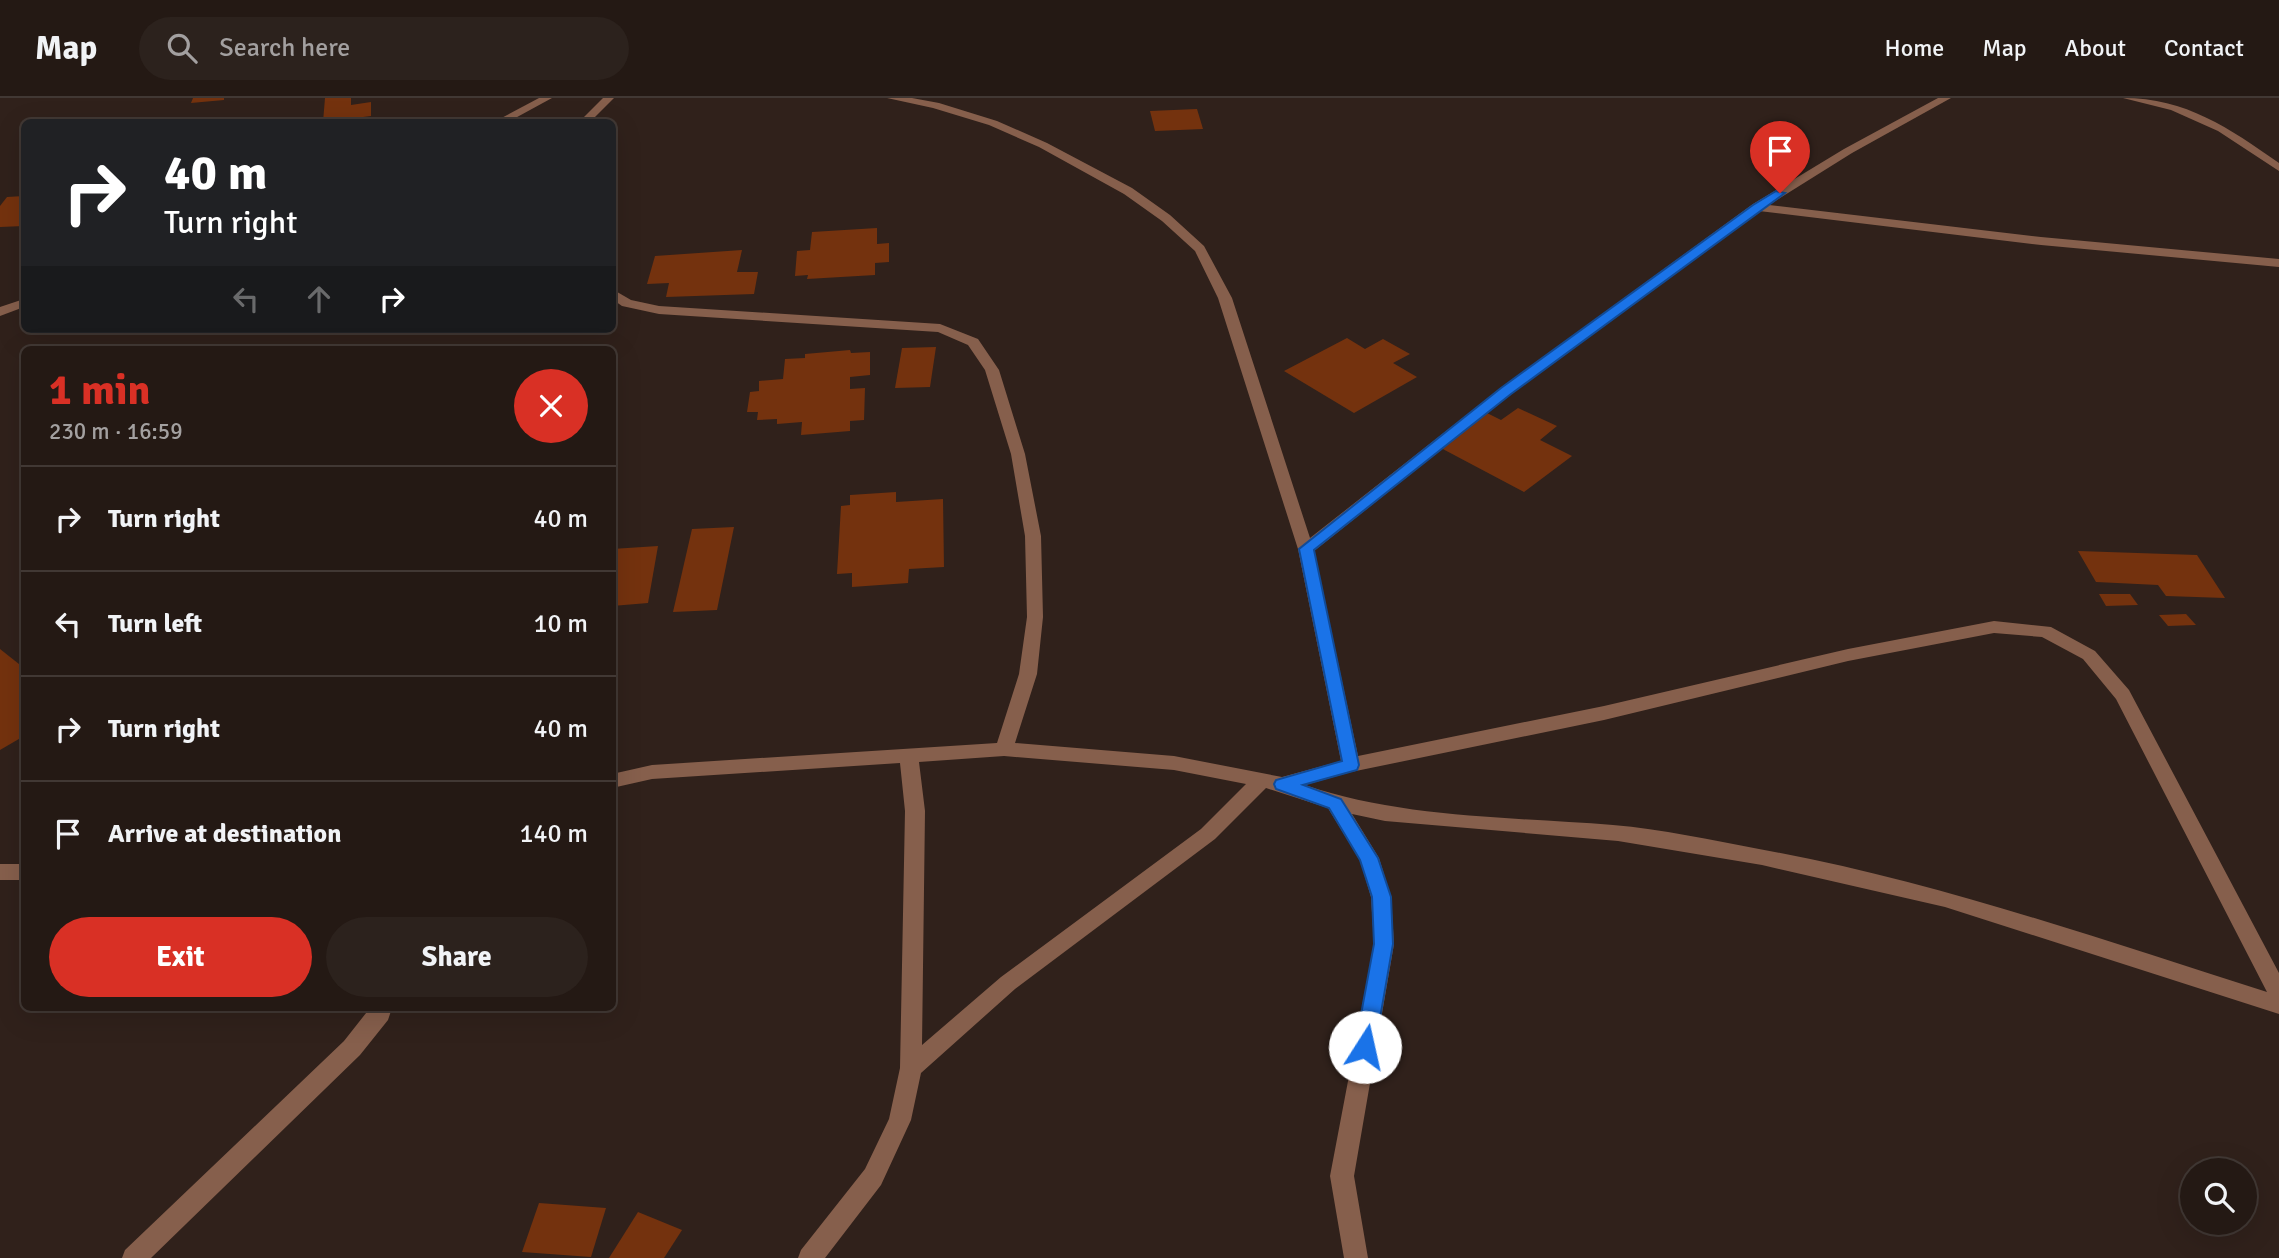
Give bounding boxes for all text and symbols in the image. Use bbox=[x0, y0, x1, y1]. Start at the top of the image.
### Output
search box bbox=[139, 17, 629, 80]
text: Map bbox=[35, 28, 97, 69]
icon: search bbox=[163, 29, 201, 67]
text: Search here bbox=[219, 32, 350, 64]
text: Home bbox=[1884, 33, 1944, 63]
text: Map bbox=[1982, 33, 2027, 63]
text: About bbox=[2065, 33, 2126, 63]
text: Contact bbox=[2164, 33, 2244, 63]
pin bbox=[1750, 121, 1810, 193]
icon: arrive bbox=[1761, 132, 1799, 170]
text: 40 m bbox=[164, 143, 267, 203]
icon: right bbox=[49, 147, 140, 238]
text: Turn right bbox=[164, 203, 297, 242]
icon: left bbox=[227, 280, 265, 318]
icon: ahead bbox=[300, 280, 338, 318]
icon: right bbox=[373, 280, 411, 318]
text: 1 min bbox=[49, 365, 150, 416]
button: close bbox=[514, 369, 588, 443]
text: 230 m · 16:59 bbox=[49, 417, 183, 446]
icon: right bbox=[49, 500, 87, 538]
text: Turn right bbox=[108, 503, 220, 535]
text: 40 m bbox=[533, 503, 588, 535]
icon: left bbox=[49, 605, 87, 643]
text: Turn left bbox=[108, 608, 202, 640]
text: 10 m bbox=[533, 608, 588, 640]
icon: right bbox=[49, 710, 87, 748]
text: Turn right bbox=[108, 713, 220, 745]
text: 40 m bbox=[533, 713, 588, 745]
icon: arrive bbox=[49, 815, 87, 853]
text: Arrive at destination bbox=[108, 818, 341, 850]
text: 140 m bbox=[519, 818, 588, 850]
button: Exit bbox=[49, 917, 312, 997]
button: Share bbox=[326, 917, 588, 997]
position arrow bbox=[1328, 1010, 1402, 1084]
map controls bbox=[2180, 1158, 2257, 1235]
button: search bbox=[2180, 1158, 2257, 1235]

